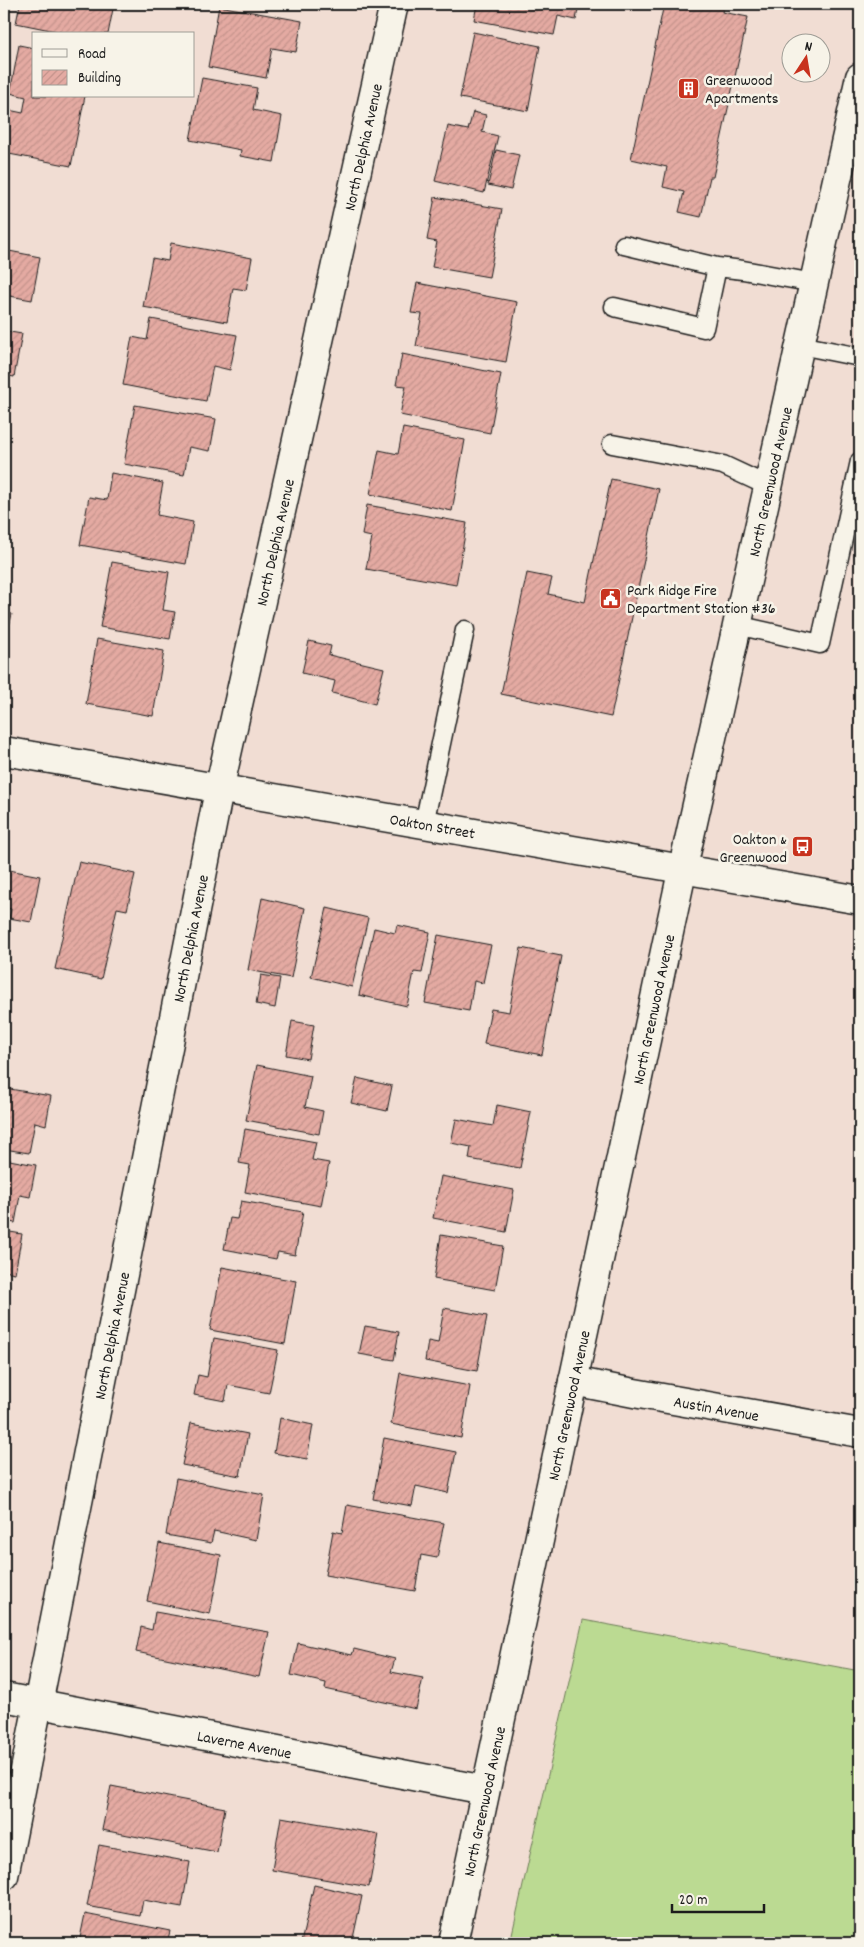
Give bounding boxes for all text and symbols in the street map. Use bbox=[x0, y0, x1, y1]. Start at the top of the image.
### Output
legend bbox=[32, 32, 195, 98]
north arrow bbox=[782, 32, 832, 82]
text: N bbox=[803, 37, 814, 58]
text: Road bbox=[78, 44, 106, 66]
text: Building bbox=[78, 68, 121, 90]
place label: Greenwood Apartments bbox=[705, 70, 779, 111]
building icon: Greenwood Apartments bbox=[677, 76, 701, 100]
street label: North Delphia Avenue bbox=[339, 82, 390, 213]
street label: North Greenwood Avenue bbox=[744, 405, 800, 559]
street label: North Delphia Avenue bbox=[251, 477, 302, 608]
place label: Park Ridge Fire Department Station #36 bbox=[627, 580, 776, 621]
public building icon: Park Ridge Fire Department Station #36 bbox=[599, 586, 623, 610]
street label: Oakton Street bbox=[388, 809, 477, 846]
place label: Oakton & Greenwood bbox=[719, 829, 787, 870]
bus stop icon: Oakton & Greenwood bbox=[791, 835, 815, 859]
street label: North Delphia Avenue bbox=[168, 873, 216, 1005]
street label: North Greenwood Avenue bbox=[628, 932, 682, 1087]
street label: North Delphia Avenue bbox=[90, 1270, 137, 1402]
street label: North Greenwood Avenue bbox=[543, 1328, 598, 1483]
street label: Austin Avenue bbox=[672, 1391, 761, 1429]
street label: North Greenwood Avenue bbox=[459, 1725, 513, 1879]
street label: Laverne Avenue bbox=[195, 1726, 293, 1766]
scale bar bbox=[672, 1882, 764, 1914]
text: 20 m bbox=[679, 1890, 707, 1912]

